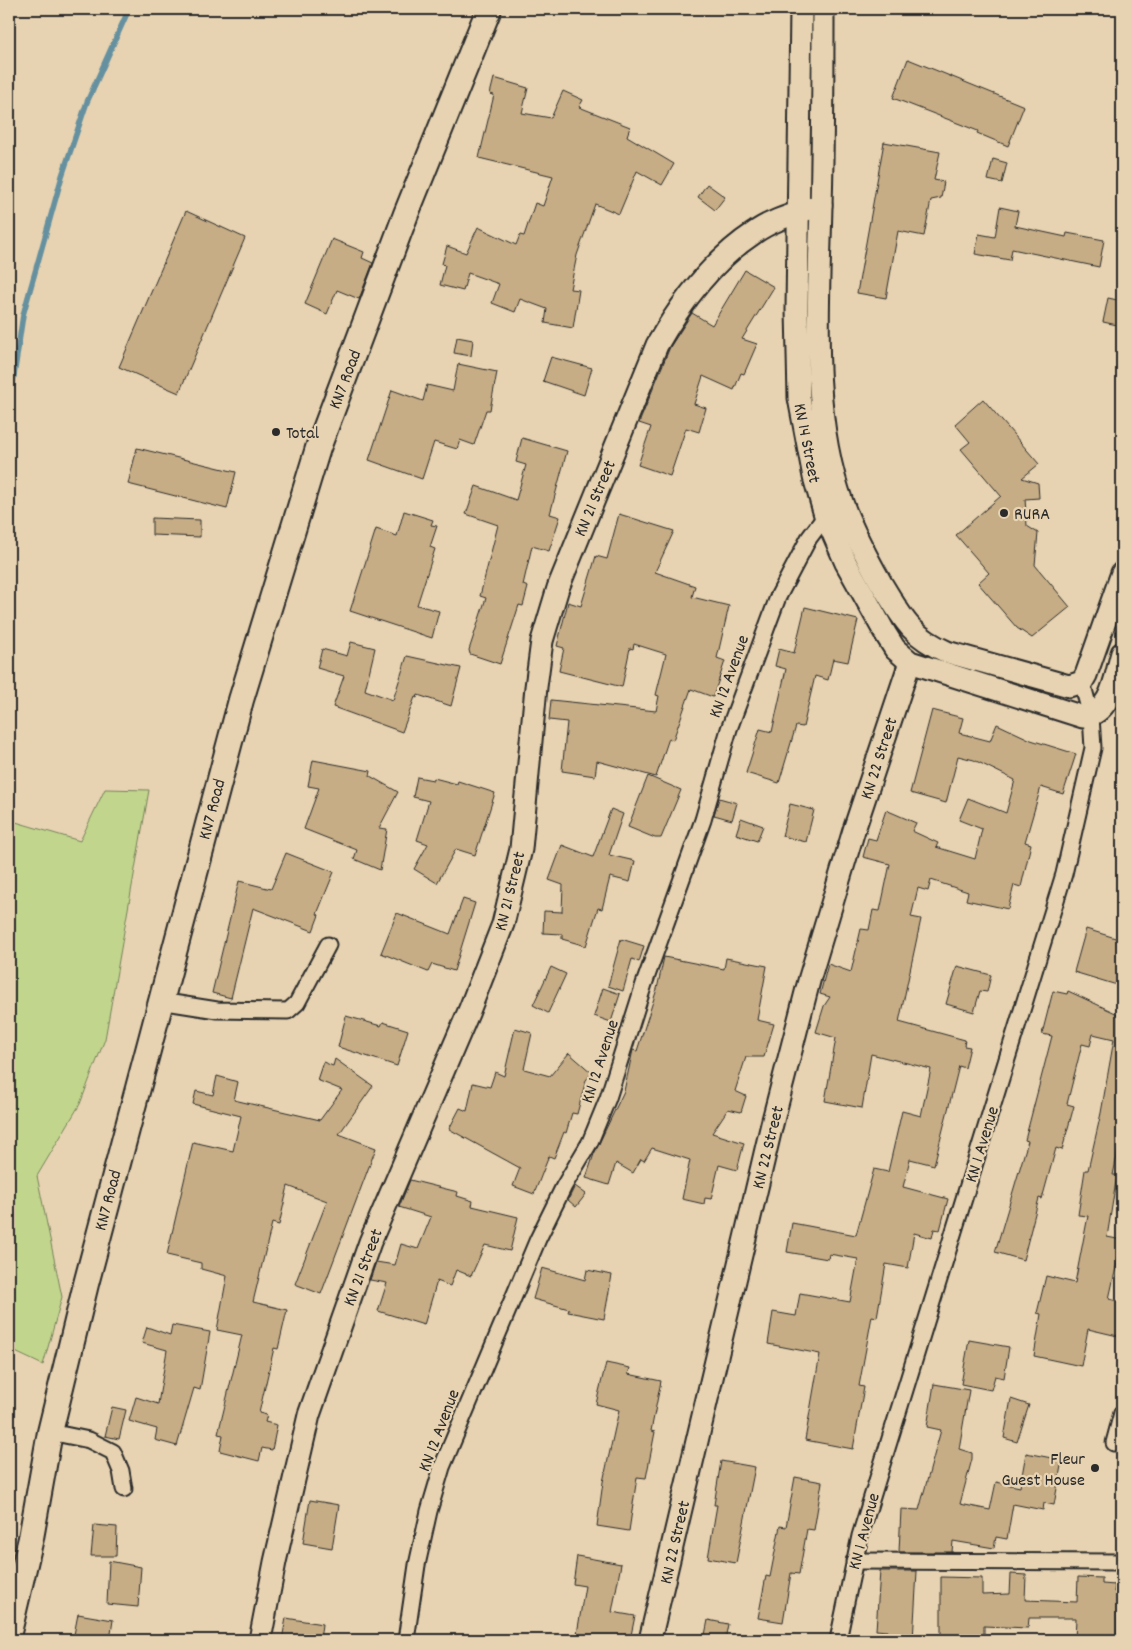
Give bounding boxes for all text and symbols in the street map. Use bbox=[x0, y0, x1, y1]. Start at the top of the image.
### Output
street label: KN7 Road bbox=[324, 347, 369, 413]
street label: KN 14 Street bbox=[786, 402, 826, 486]
place label: Total bbox=[286, 422, 320, 447]
marker: Total bbox=[270, 426, 282, 438]
street label: KN 21 Street bbox=[569, 456, 624, 541]
place label: RURA bbox=[1014, 503, 1050, 528]
marker: RURA bbox=[998, 507, 1010, 519]
street label: KN 12 Avenue bbox=[704, 632, 757, 722]
street label: KN 22 Street bbox=[855, 714, 905, 803]
street label: KN7 Road bbox=[193, 777, 233, 843]
street label: KN 21 Street bbox=[489, 849, 533, 934]
street label: KN 12 Avenue bbox=[576, 1017, 627, 1107]
street label: KN 22 Street bbox=[747, 1103, 792, 1192]
street label: KN 1 Avenue bbox=[960, 1103, 1007, 1186]
street label: KN7 Road bbox=[89, 1168, 129, 1234]
street label: KN 21 Street bbox=[338, 1225, 391, 1310]
street label: KN 12 Avenue bbox=[413, 1386, 468, 1476]
place label: Fleur Guest House bbox=[1001, 1448, 1085, 1494]
marker: Fleur Guest House bbox=[1089, 1462, 1101, 1474]
street label: KN 1 Avenue bbox=[843, 1490, 888, 1573]
street label: KN 22 Street bbox=[655, 1498, 698, 1587]

